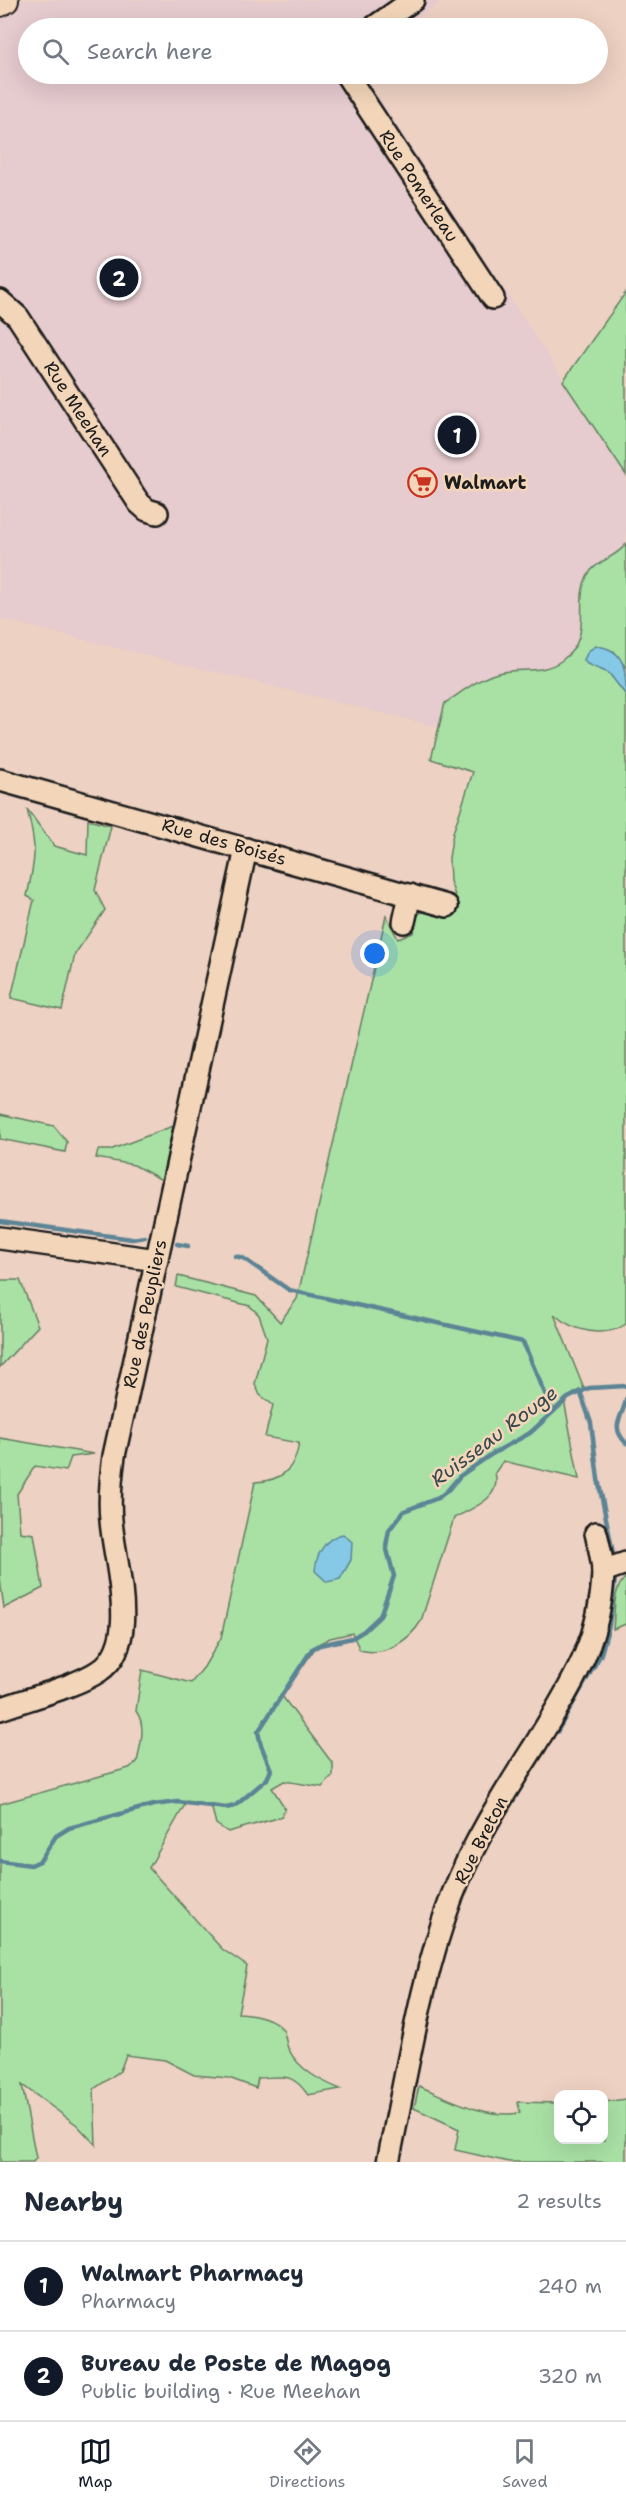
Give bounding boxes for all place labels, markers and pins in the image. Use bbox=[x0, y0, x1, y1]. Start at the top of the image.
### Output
pin: 2 bbox=[100, 256, 138, 300]
pin: 1 bbox=[438, 412, 476, 458]
supermarket icon: Walmart bbox=[407, 467, 439, 499]
place label: Walmart bbox=[444, 471, 527, 495]

